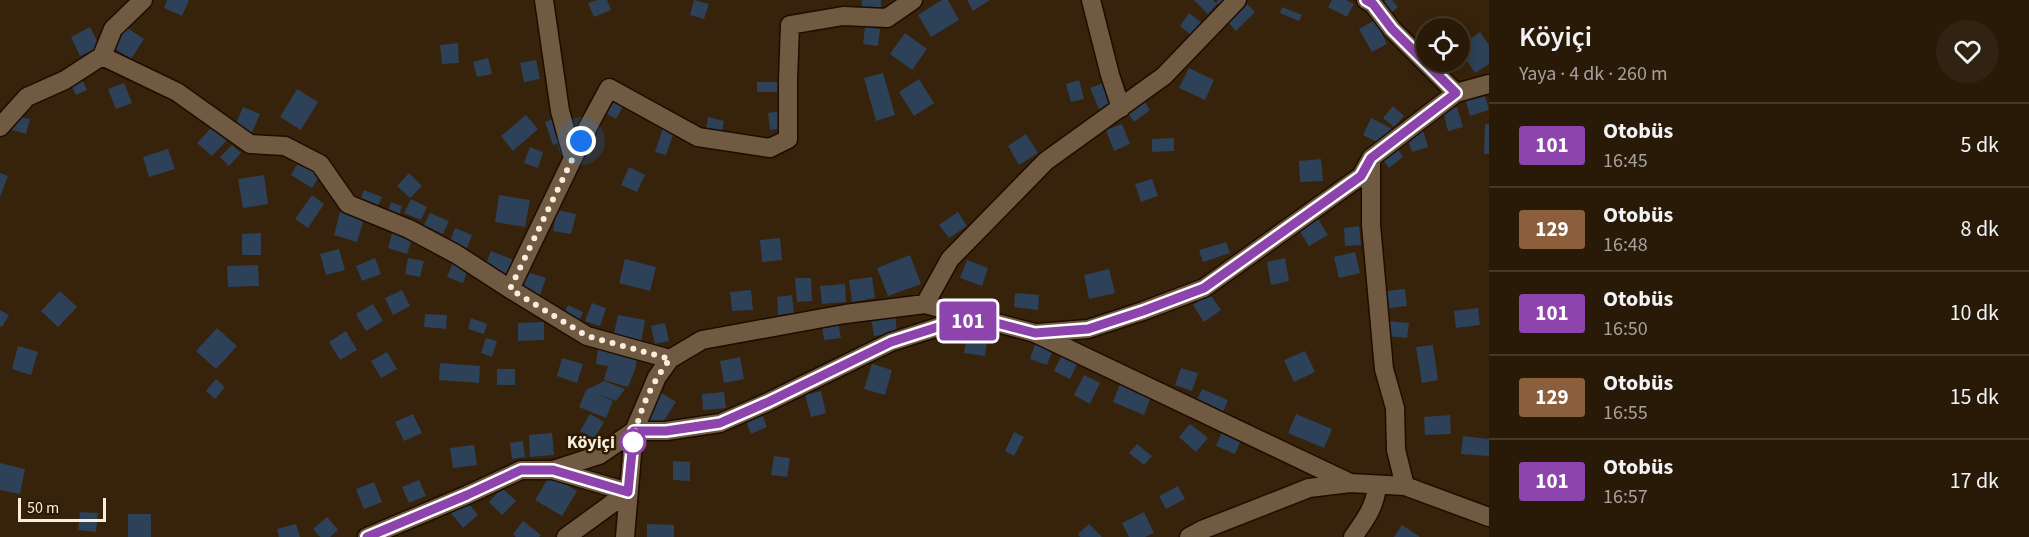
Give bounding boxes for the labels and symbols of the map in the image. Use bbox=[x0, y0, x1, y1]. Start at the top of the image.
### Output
your location bbox=[566, 126, 596, 156]
line badge: 101 bbox=[934, 302, 1002, 340]
marker: Köyiçi bbox=[620, 429, 646, 455]
place label: Köyiçi bbox=[567, 430, 615, 455]
scale bar bbox=[18, 495, 106, 522]

